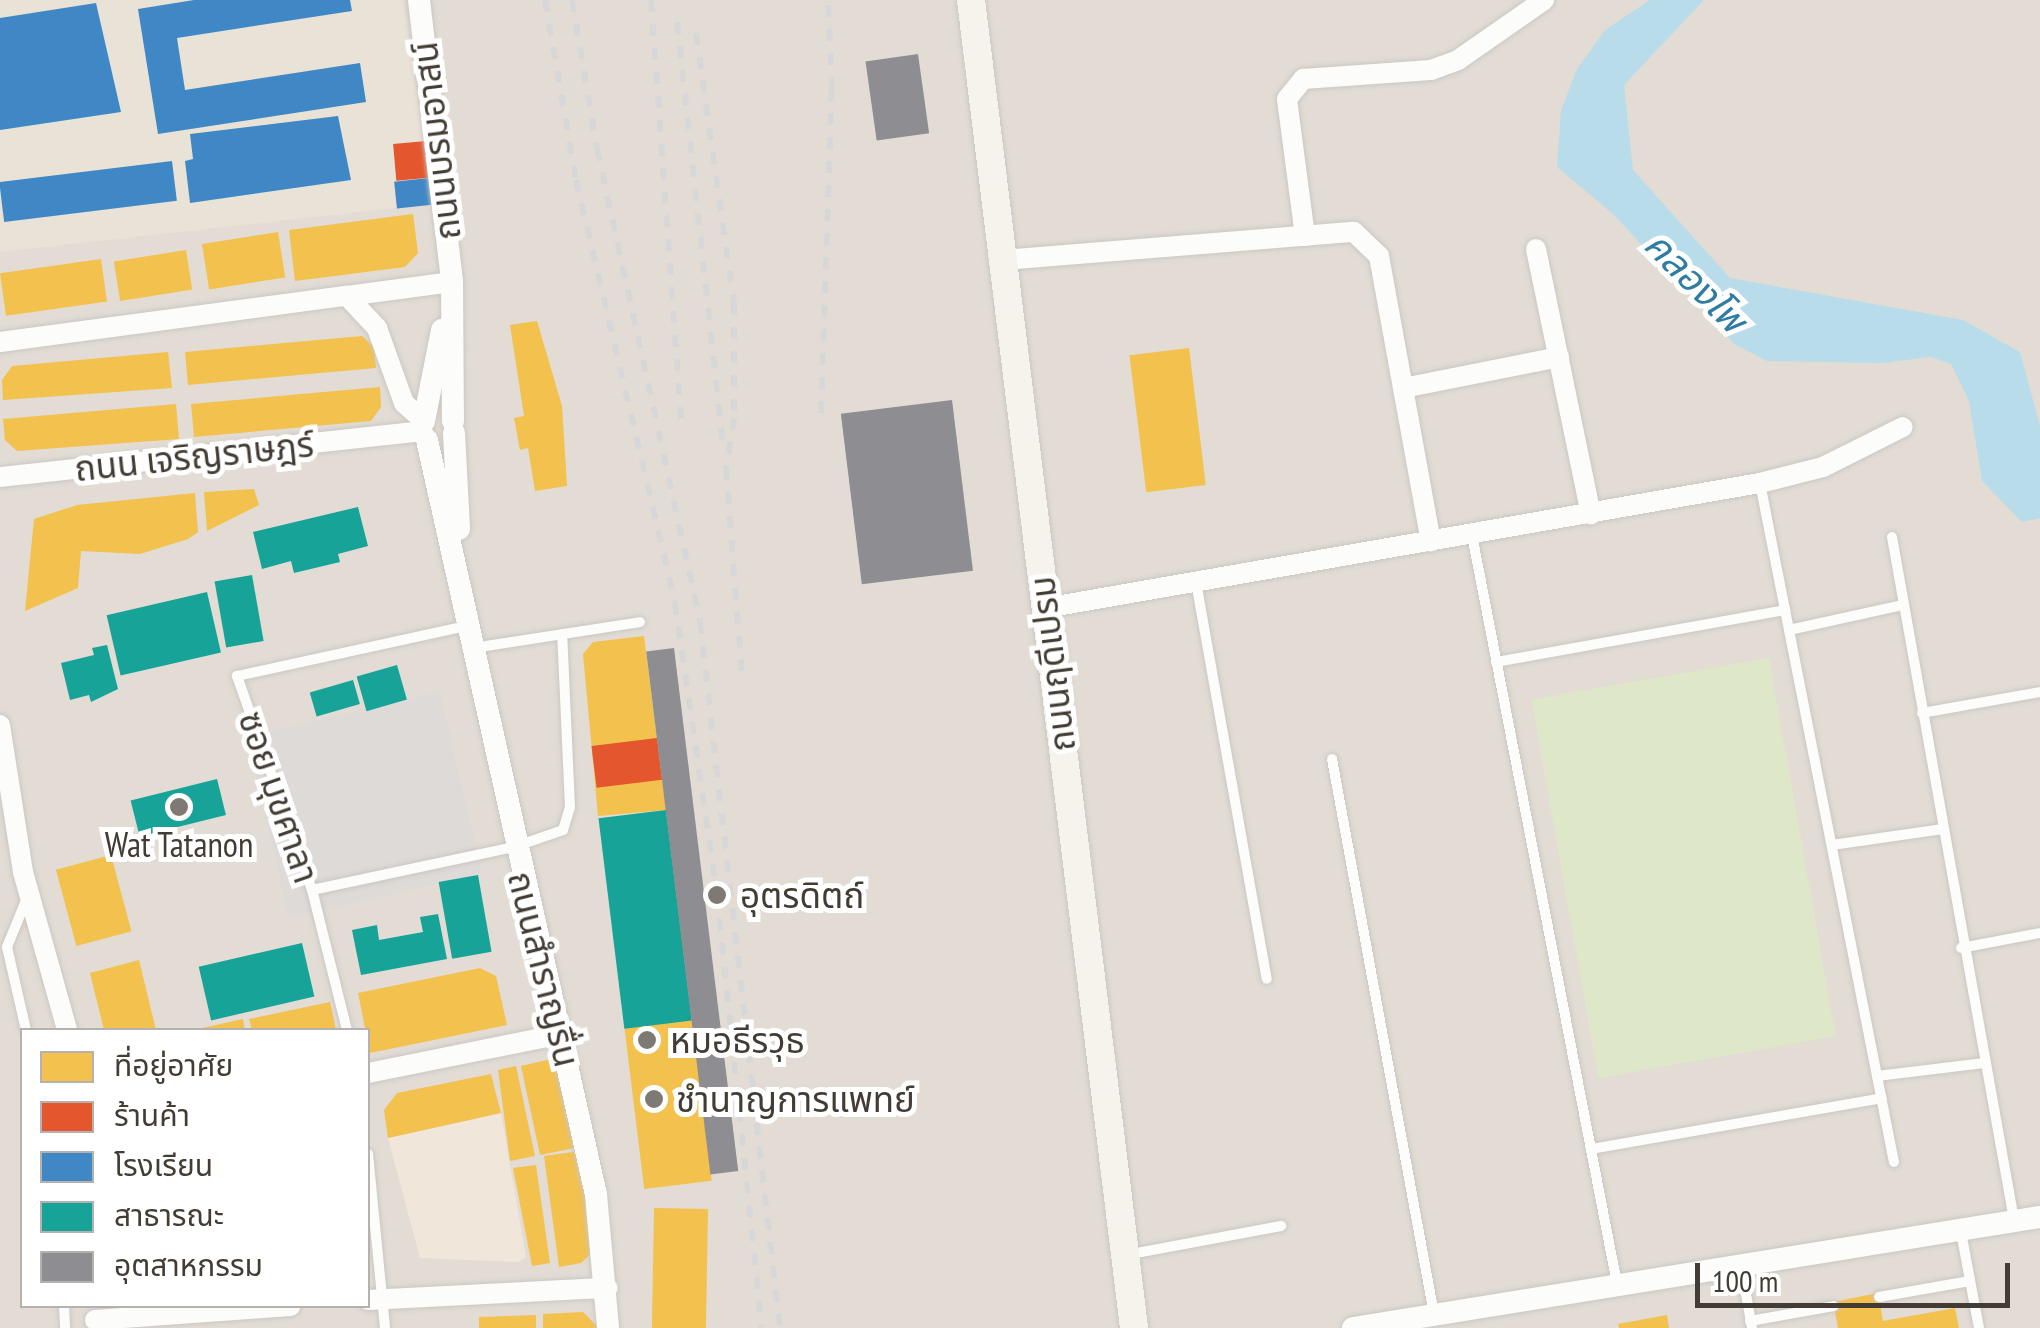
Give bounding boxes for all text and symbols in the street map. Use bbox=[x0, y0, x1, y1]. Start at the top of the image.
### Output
street label: ถนนบรมอาสน์ bbox=[403, 39, 469, 243]
water label: คลองโพ bbox=[1636, 221, 1756, 341]
street label: ถนน เจริญราษฎร์ bbox=[72, 423, 316, 489]
street label: ถนนฤดีเปรม bbox=[1020, 574, 1084, 754]
street label: ซอย มุขศาลา bbox=[230, 706, 328, 888]
marker: Wat Tatanon bbox=[168, 796, 190, 818]
place label: Wat Tatanon bbox=[104, 823, 254, 865]
street label: ถนนสำราญรื่น bbox=[499, 867, 589, 1071]
place label: อุตรดิตถ์ bbox=[740, 874, 864, 916]
marker: อุตรดิตถ์ bbox=[704, 882, 730, 908]
place label: หมอธีรวุธ bbox=[670, 1019, 805, 1061]
marker: หมอธีรวุธ bbox=[634, 1027, 660, 1053]
legend bbox=[20, 1028, 370, 1308]
text: ที่อยู่อาศัย bbox=[114, 1045, 233, 1084]
place label: ชำนาญการแพทย์ bbox=[676, 1078, 915, 1120]
marker: ชำนาญการแพทย์ bbox=[641, 1086, 667, 1112]
text: ร้านค้า bbox=[114, 1095, 190, 1134]
text: โรงเรียน bbox=[114, 1145, 213, 1184]
text: สาธารณะ bbox=[114, 1195, 224, 1234]
scale bar bbox=[1700, 1243, 2015, 1305]
text: อุตสาหกรรม bbox=[114, 1245, 263, 1284]
text: 100 m bbox=[1712, 1261, 1778, 1300]

